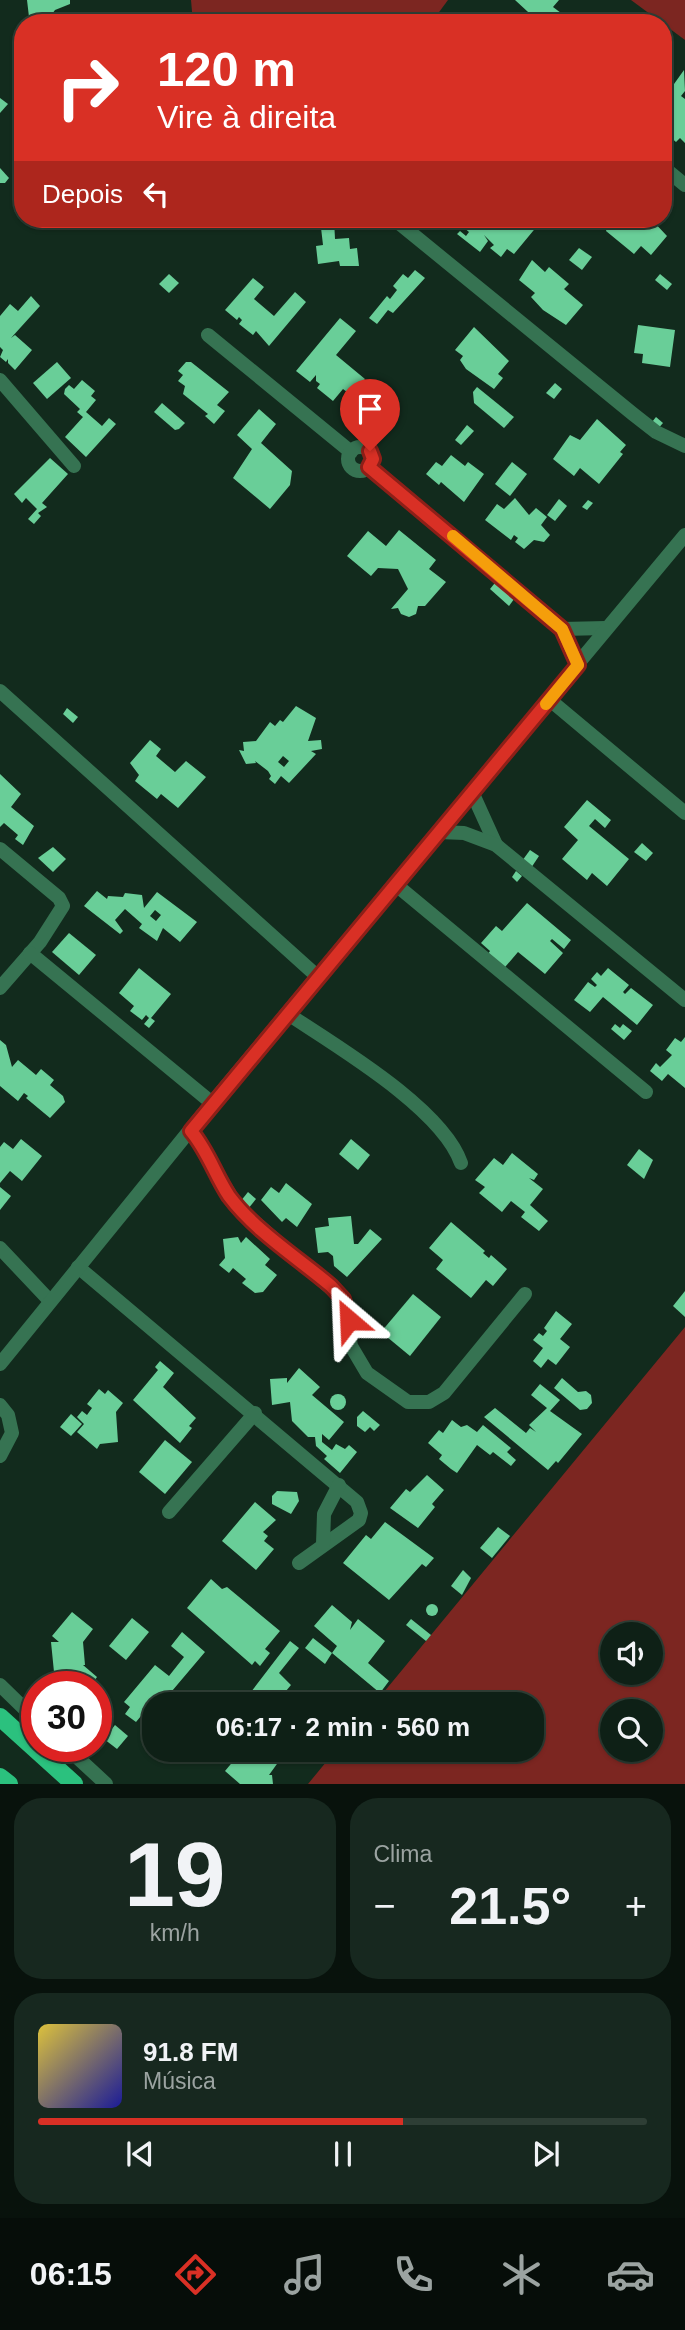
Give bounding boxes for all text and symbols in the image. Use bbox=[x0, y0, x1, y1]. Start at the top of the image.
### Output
icon: right bbox=[42, 42, 133, 133]
text: 120 m bbox=[157, 42, 296, 96]
text: Vire à direita bbox=[157, 99, 336, 135]
icon: left bbox=[137, 175, 175, 213]
text: Depois bbox=[42, 179, 123, 209]
pin bbox=[340, 379, 400, 451]
icon: arrive bbox=[351, 390, 389, 428]
position arrow bbox=[312, 1283, 386, 1357]
map controls bbox=[600, 1622, 663, 1762]
button: sound bbox=[600, 1622, 663, 1685]
speed limit sign: 30 bbox=[21, 1671, 112, 1762]
button: search bbox=[600, 1699, 663, 1762]
text: 06:17 · 2 min · 560 m bbox=[216, 1712, 470, 1742]
text: 19 bbox=[124, 1824, 225, 1925]
text: Clima bbox=[374, 1841, 432, 1867]
text: 21.5° bbox=[449, 1877, 571, 1935]
text: − bbox=[374, 1885, 396, 1927]
text: + bbox=[625, 1885, 647, 1927]
text: km/h bbox=[150, 1920, 200, 1946]
text: 91.8 FM bbox=[143, 2037, 238, 2067]
text: Música bbox=[143, 2068, 216, 2094]
icon: previous bbox=[121, 2135, 159, 2173]
icon: pause bbox=[324, 2135, 362, 2173]
icon: next bbox=[527, 2135, 565, 2173]
icon: directions bbox=[171, 2250, 220, 2299]
icon: music bbox=[280, 2250, 329, 2299]
icon: phone bbox=[389, 2250, 438, 2299]
icon: climate bbox=[497, 2250, 546, 2299]
icon: car bbox=[606, 2250, 655, 2299]
text: 06:15 bbox=[30, 2256, 112, 2292]

